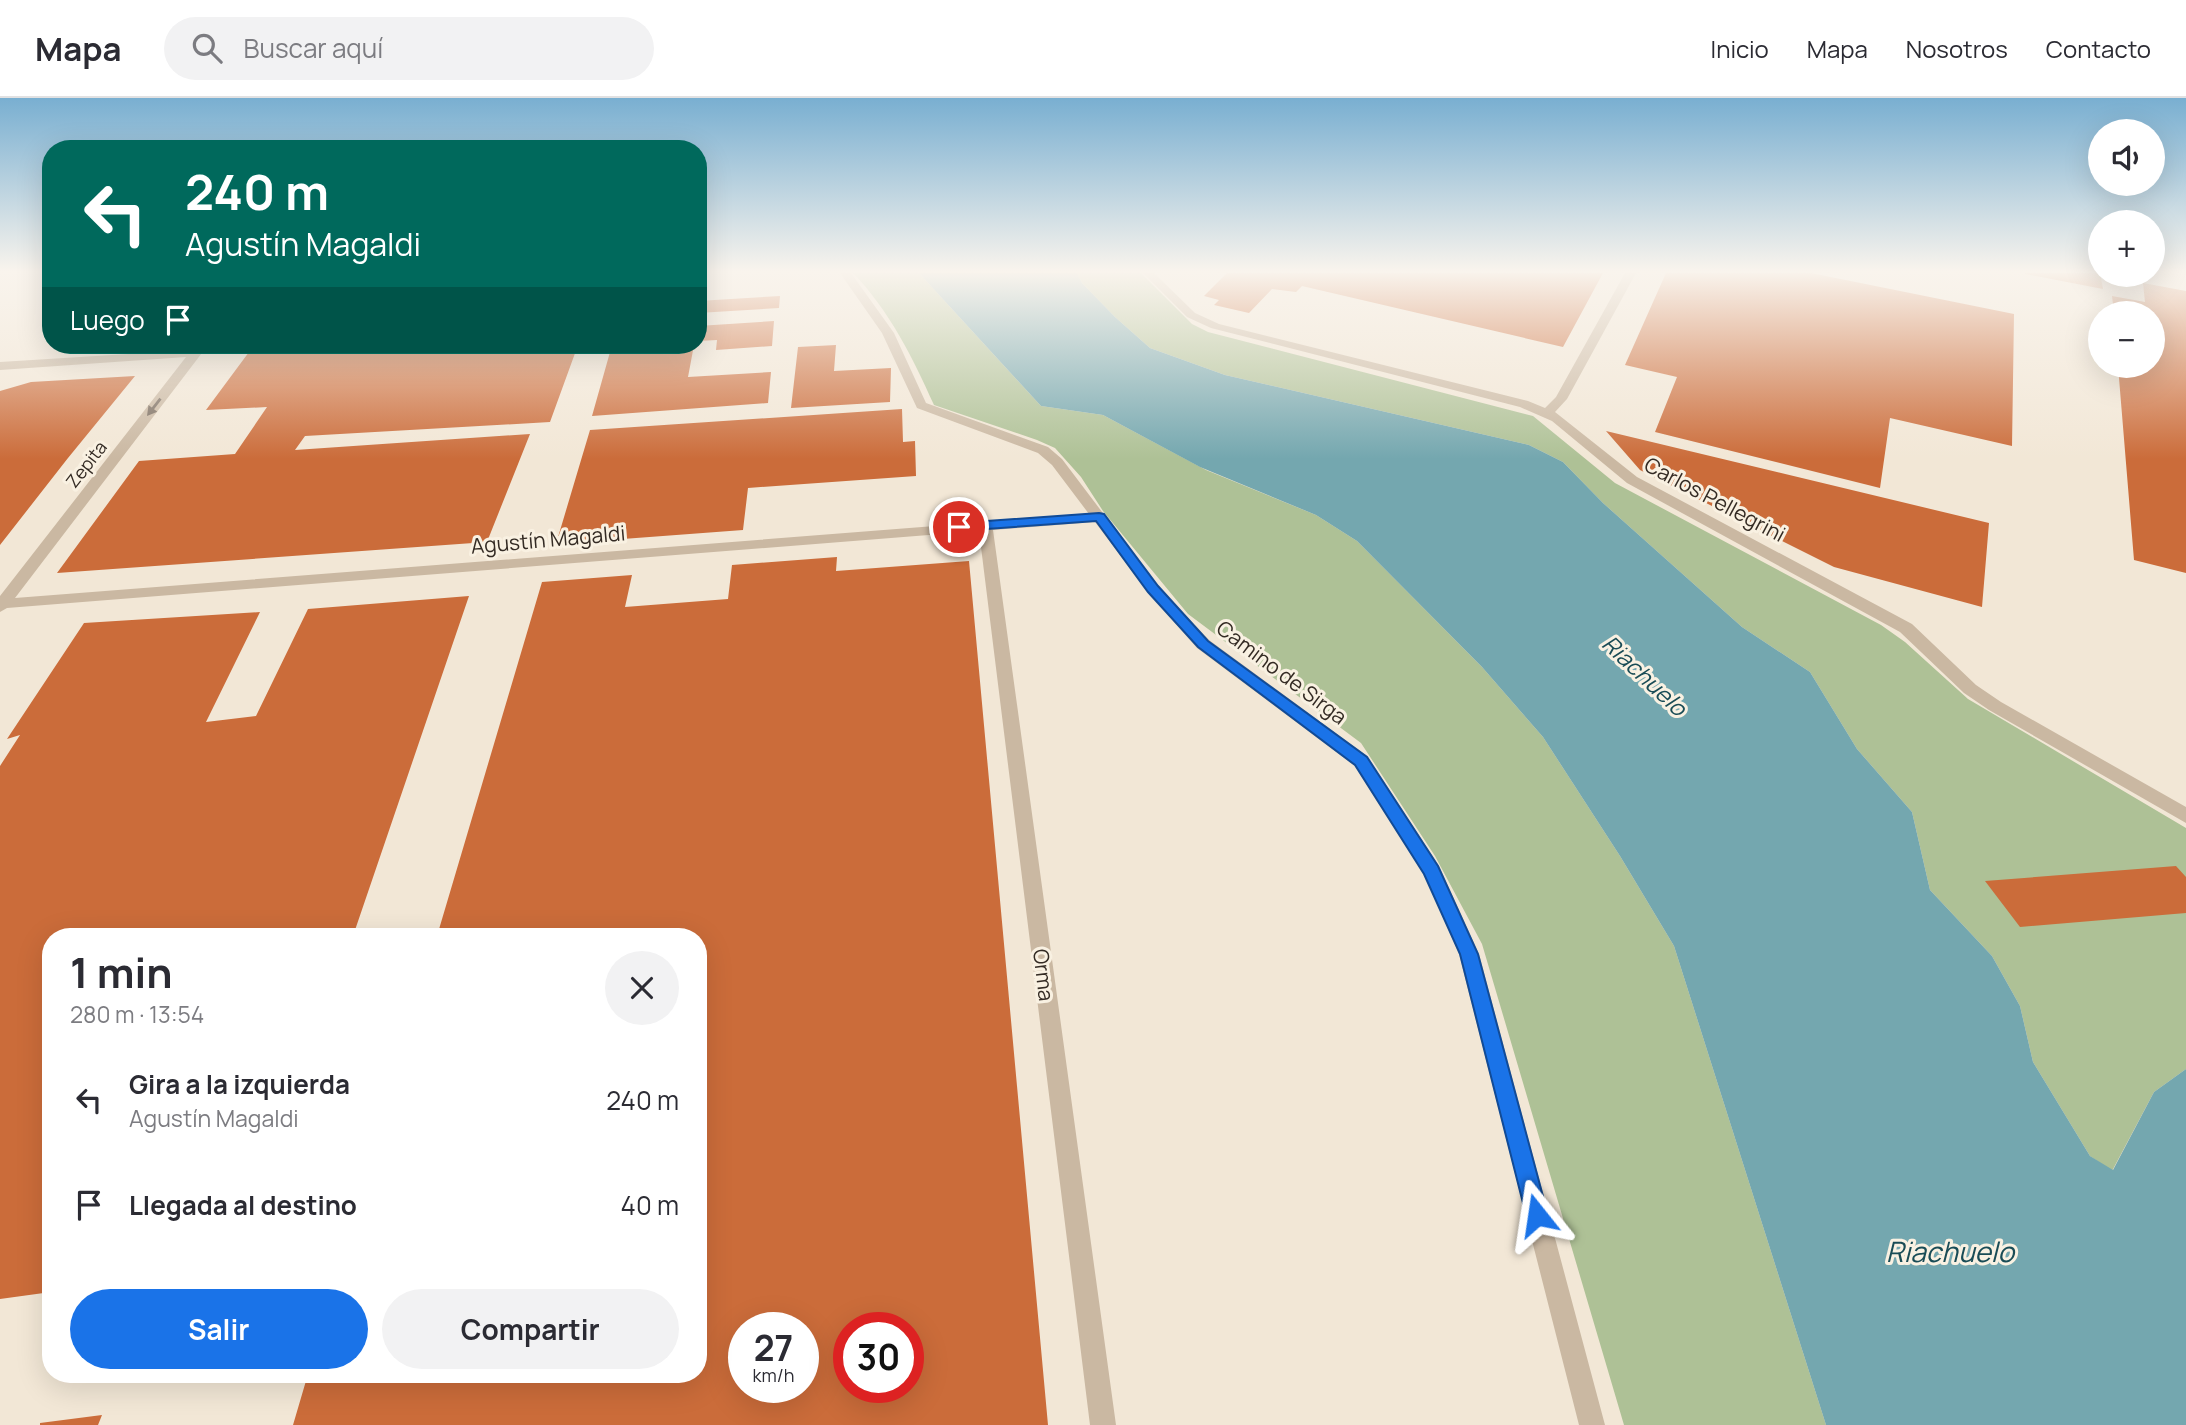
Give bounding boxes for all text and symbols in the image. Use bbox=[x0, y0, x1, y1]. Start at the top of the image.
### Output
search box bbox=[164, 17, 654, 80]
text: Mapa bbox=[35, 26, 122, 71]
icon: search bbox=[188, 29, 226, 67]
text: Buscar aquí bbox=[244, 30, 383, 66]
text: Inicio bbox=[1711, 32, 1769, 65]
text: Mapa bbox=[1807, 32, 1868, 65]
text: Nosotros bbox=[1906, 32, 2008, 65]
text: Contacto bbox=[2046, 32, 2151, 65]
map controls bbox=[2088, 119, 2165, 378]
button: sound bbox=[2088, 119, 2165, 196]
text: 240 m bbox=[185, 158, 329, 225]
icon: left bbox=[70, 168, 161, 259]
button: + bbox=[2088, 210, 2165, 287]
text: Agustín Magaldi bbox=[185, 222, 421, 266]
icon: arrive bbox=[159, 301, 197, 339]
button: − bbox=[2088, 301, 2165, 378]
text: Luego bbox=[70, 302, 145, 338]
one-way arrow bbox=[147, 397, 162, 415]
street label: Zepita bbox=[60, 436, 112, 492]
street label: Carlos Pellegrini bbox=[1640, 450, 1790, 548]
pin bbox=[929, 497, 989, 557]
icon: arrive bbox=[940, 508, 978, 546]
street label: Agustín Magaldi bbox=[470, 518, 626, 560]
street label: Camino de Sirga bbox=[1211, 614, 1353, 730]
water label: Riachuelo bbox=[1596, 627, 1695, 723]
text: 1 min bbox=[70, 943, 173, 1001]
street label: Orma bbox=[1027, 947, 1061, 1003]
button: close bbox=[605, 951, 679, 1025]
text: 280 m · 13:54 bbox=[70, 998, 204, 1030]
text: Gira a la izquierda bbox=[129, 1066, 350, 1102]
icon: left bbox=[70, 1081, 108, 1119]
text: 240 m bbox=[606, 1082, 679, 1118]
text: Agustín Magaldi bbox=[129, 1102, 299, 1134]
position arrow bbox=[1500, 1178, 1574, 1252]
icon: arrive bbox=[70, 1186, 108, 1224]
text: Llegada al destino bbox=[129, 1187, 357, 1223]
text: 40 m bbox=[621, 1187, 679, 1223]
water label: Riachuelo bbox=[1886, 1232, 2015, 1270]
button: Salir bbox=[70, 1289, 368, 1369]
button: Compartir bbox=[382, 1289, 679, 1369]
speed limit sign: 30 bbox=[833, 1312, 924, 1403]
text: 27 bbox=[754, 1324, 793, 1372]
text: km/h bbox=[753, 1363, 794, 1387]

